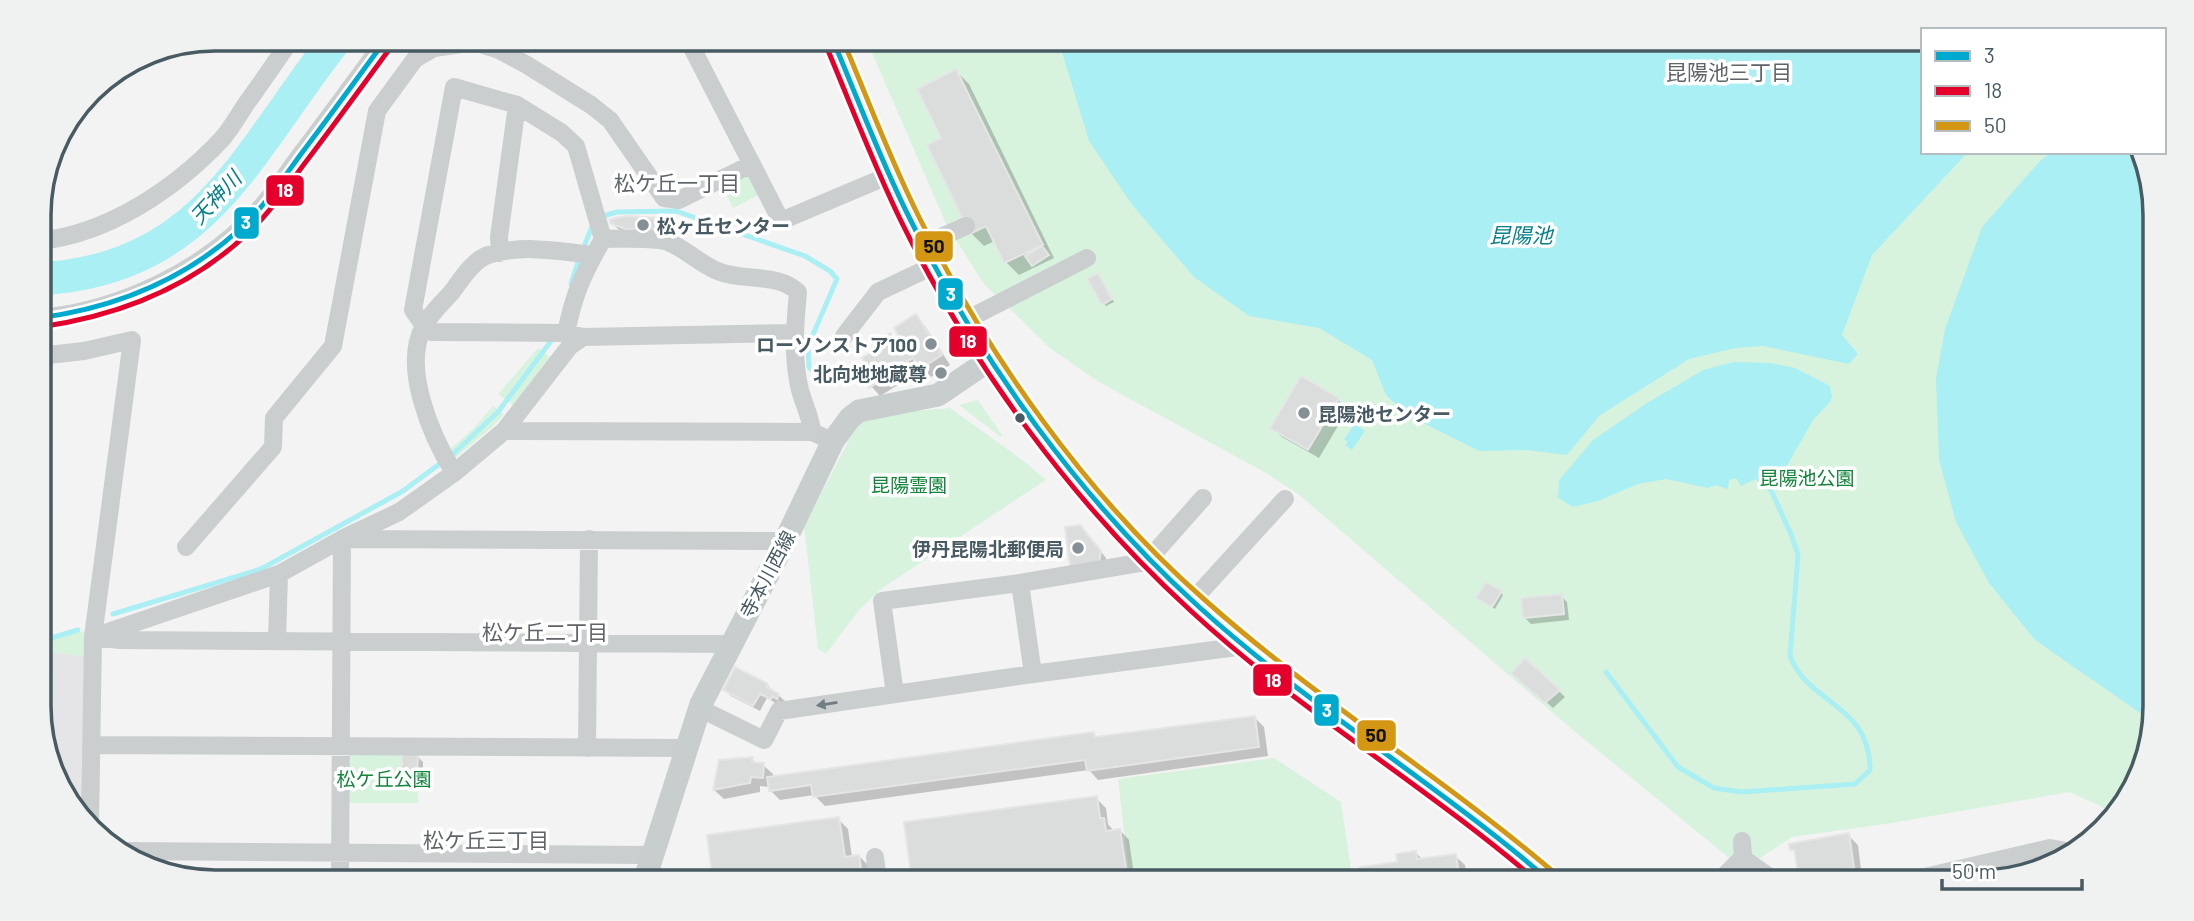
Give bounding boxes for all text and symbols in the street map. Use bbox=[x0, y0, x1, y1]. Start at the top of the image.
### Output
legend bbox=[1921, 28, 2166, 154]
text: 3 bbox=[1984, 42, 1995, 67]
district label: 昆陽池三丁目 bbox=[1666, 59, 1792, 84]
text: 18 bbox=[1984, 77, 2002, 102]
text: 50 bbox=[1984, 112, 2007, 137]
water label: 天神川 bbox=[184, 164, 247, 229]
district label: 松ケ丘一丁目 bbox=[614, 170, 740, 195]
line badge: 18 bbox=[265, 174, 305, 207]
text: 18 bbox=[276, 178, 294, 201]
line badge: 3 bbox=[233, 206, 260, 240]
text: 3 bbox=[241, 210, 251, 233]
place label: 松ヶ丘センター bbox=[657, 214, 790, 237]
marker: 松ヶ丘センター bbox=[635, 217, 651, 233]
water label: 昆陽池 bbox=[1490, 222, 1554, 247]
line badge: 50 bbox=[914, 230, 954, 263]
text: 50 bbox=[923, 234, 945, 257]
line badge: 3 bbox=[937, 277, 964, 311]
text: 3 bbox=[946, 282, 956, 305]
line badge: 18 bbox=[948, 325, 988, 358]
text: 18 bbox=[959, 329, 977, 352]
place label: ローソンストア100 bbox=[756, 333, 917, 356]
marker: ローソンストア100 bbox=[923, 336, 939, 352]
place label: 北向地地蔵尊 bbox=[813, 362, 927, 385]
marker: 北向地地蔵尊 bbox=[933, 365, 949, 381]
place label: 昆陽池センター bbox=[1318, 402, 1451, 425]
marker: 昆陽池センター bbox=[1296, 405, 1312, 421]
unlabelled marker bbox=[1013, 411, 1027, 425]
park label: 昆陽池公園 bbox=[1759, 466, 1855, 489]
park label: 昆陽霊園 bbox=[871, 473, 947, 496]
street label: 寺本川西線 bbox=[735, 527, 799, 621]
place label: 伊丹昆陽北郵便局 bbox=[912, 537, 1064, 560]
marker: 伊丹昆陽北郵便局 bbox=[1070, 540, 1086, 556]
district label: 松ケ丘二丁目 bbox=[482, 619, 608, 644]
line badge: 18 bbox=[1252, 663, 1293, 697]
text: 18 bbox=[1264, 668, 1282, 691]
line badge: 3 bbox=[1313, 693, 1340, 727]
text: 3 bbox=[1322, 698, 1332, 721]
one-way arrow bbox=[816, 699, 838, 710]
line badge: 50 bbox=[1356, 719, 1397, 752]
text: 50 bbox=[1365, 723, 1387, 746]
park label: 松ケ丘公園 bbox=[336, 767, 432, 790]
district label: 松ケ丘三丁目 bbox=[423, 827, 549, 852]
scale bar bbox=[1942, 848, 2082, 892]
text: 50 m bbox=[1952, 858, 1996, 883]

